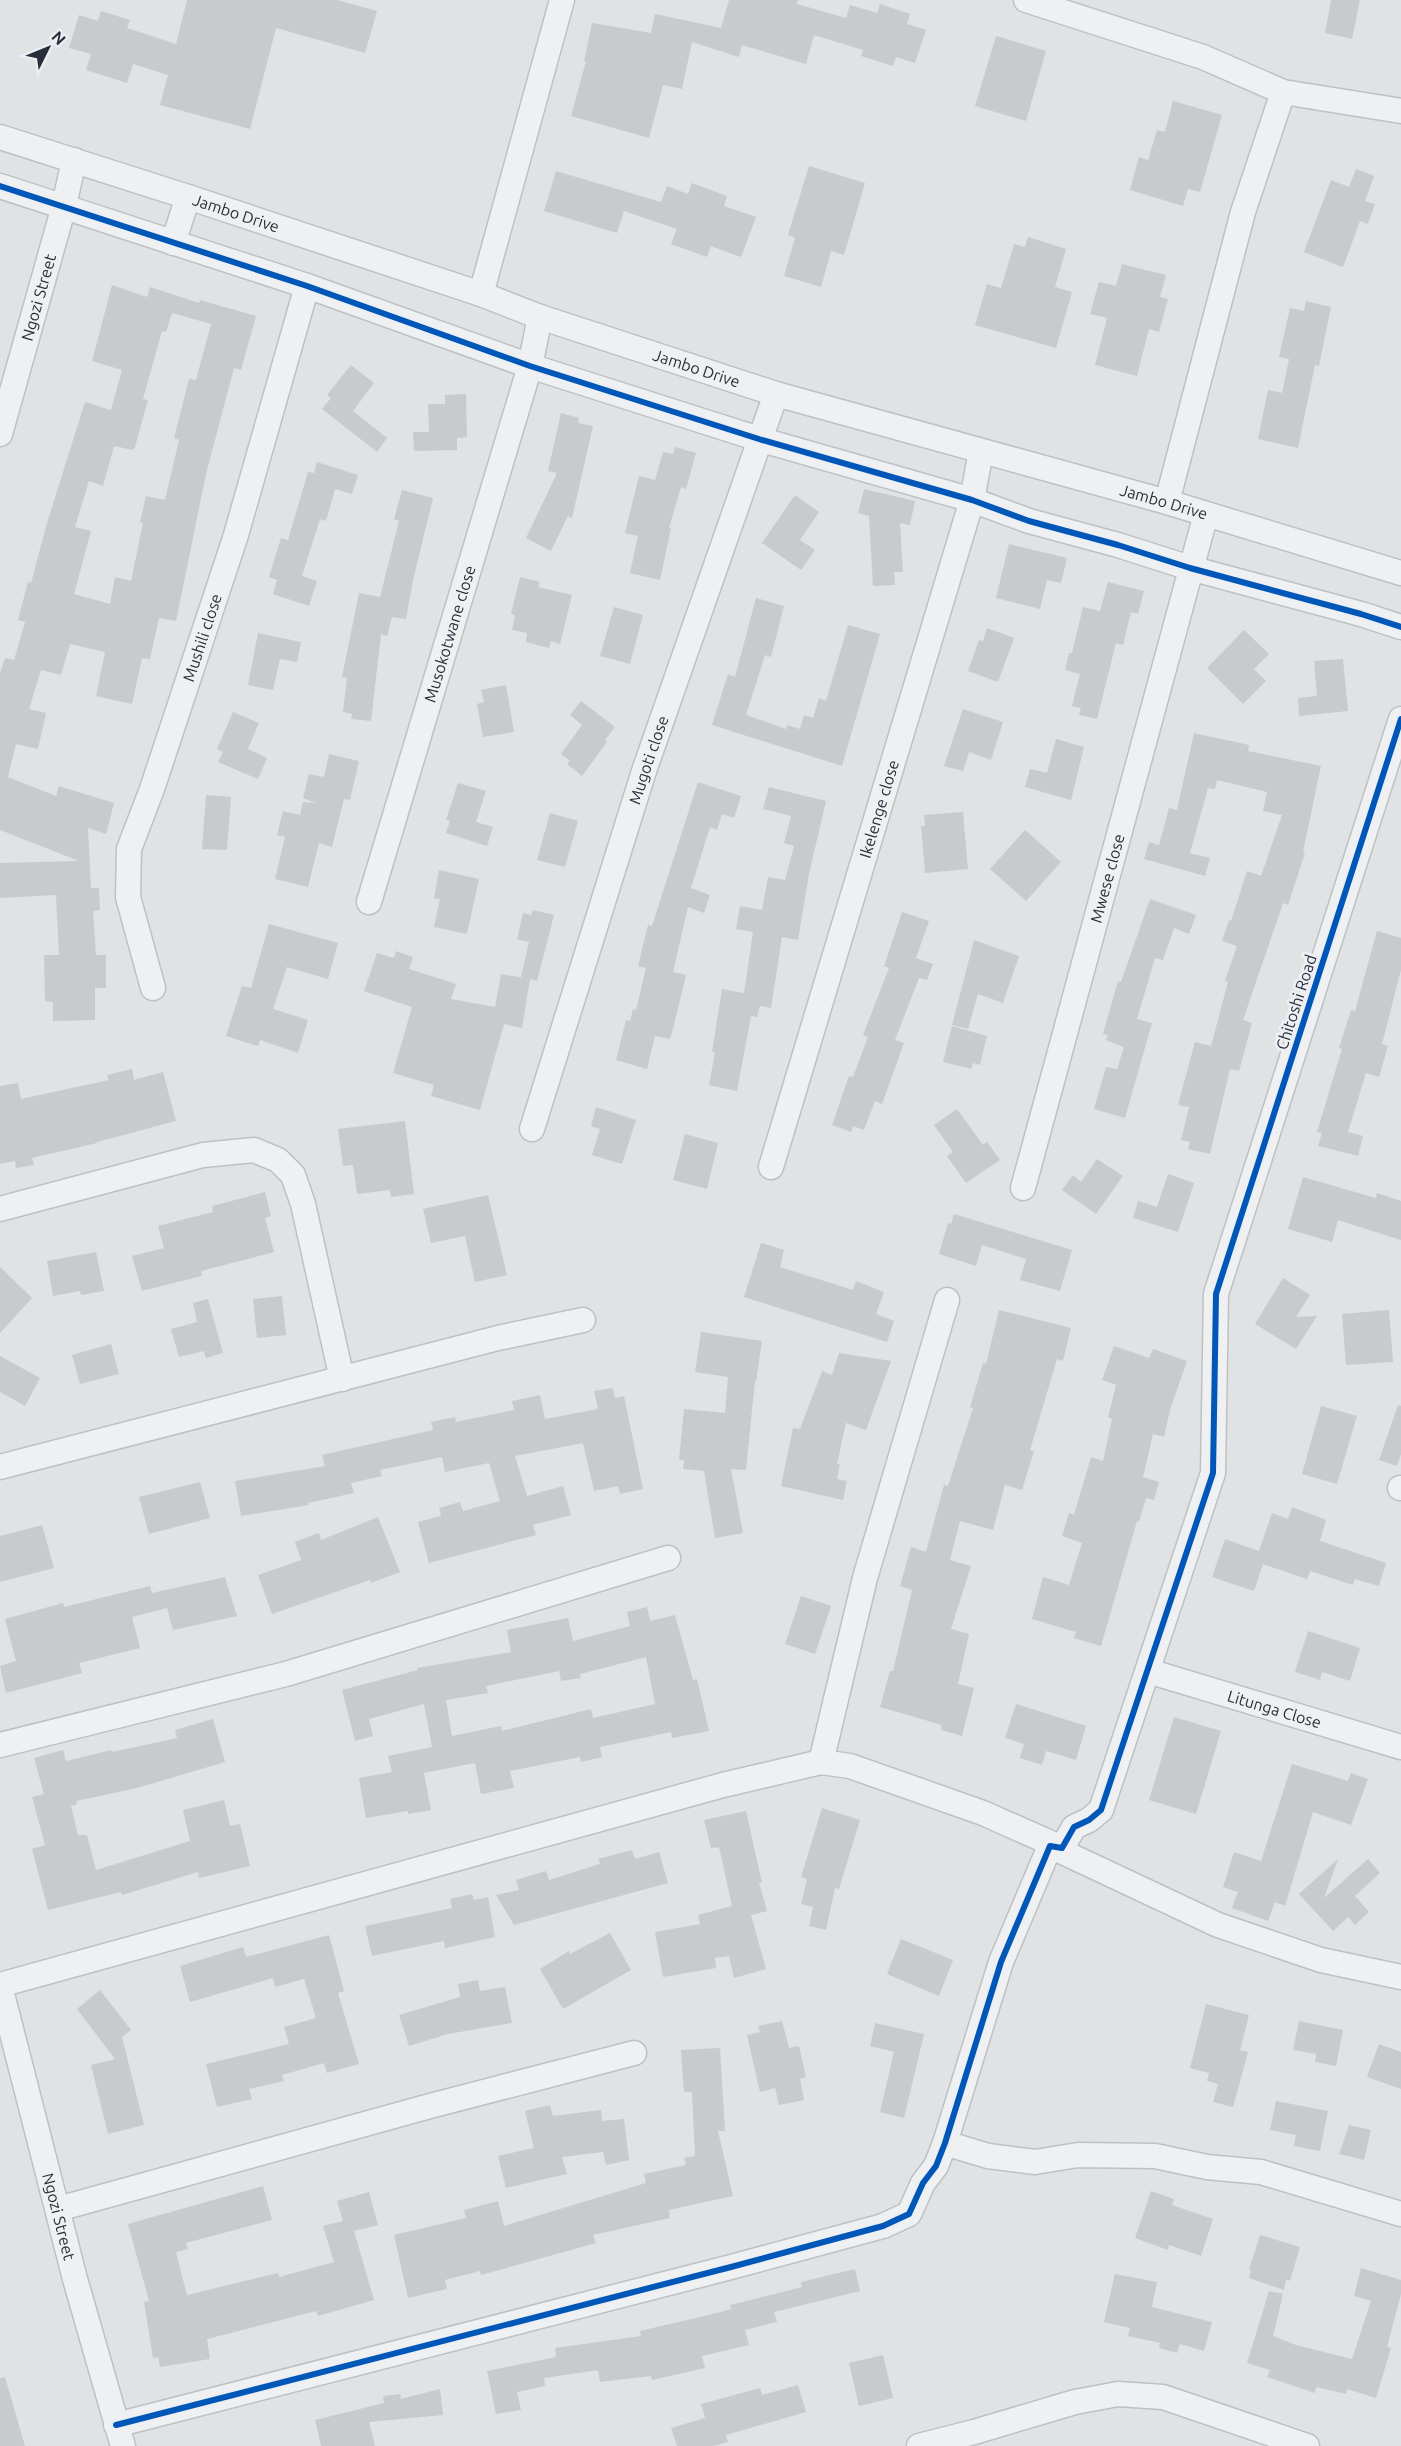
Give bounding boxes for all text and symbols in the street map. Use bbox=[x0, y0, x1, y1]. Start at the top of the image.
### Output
north arrow bbox=[18, 18, 78, 78]
text: N bbox=[48, 27, 70, 48]
street label: Jambo Drive bbox=[190, 190, 282, 236]
street label: Ngozi Street bbox=[18, 251, 59, 343]
street label: Jambo Drive bbox=[651, 346, 742, 391]
street label: Jambo Drive bbox=[1118, 480, 1210, 523]
street label: Musokotwane close bbox=[421, 563, 479, 704]
street label: Mushili close bbox=[179, 591, 225, 684]
street label: Mugoti close bbox=[625, 713, 672, 806]
street label: Ikelenge close bbox=[856, 758, 902, 860]
street label: Mwese close bbox=[1086, 832, 1128, 925]
street label: Chitoshi Road bbox=[1272, 952, 1320, 1052]
street label: Litunga Close bbox=[1225, 1686, 1323, 1732]
street label: Ngozi Street bbox=[39, 2171, 79, 2263]

